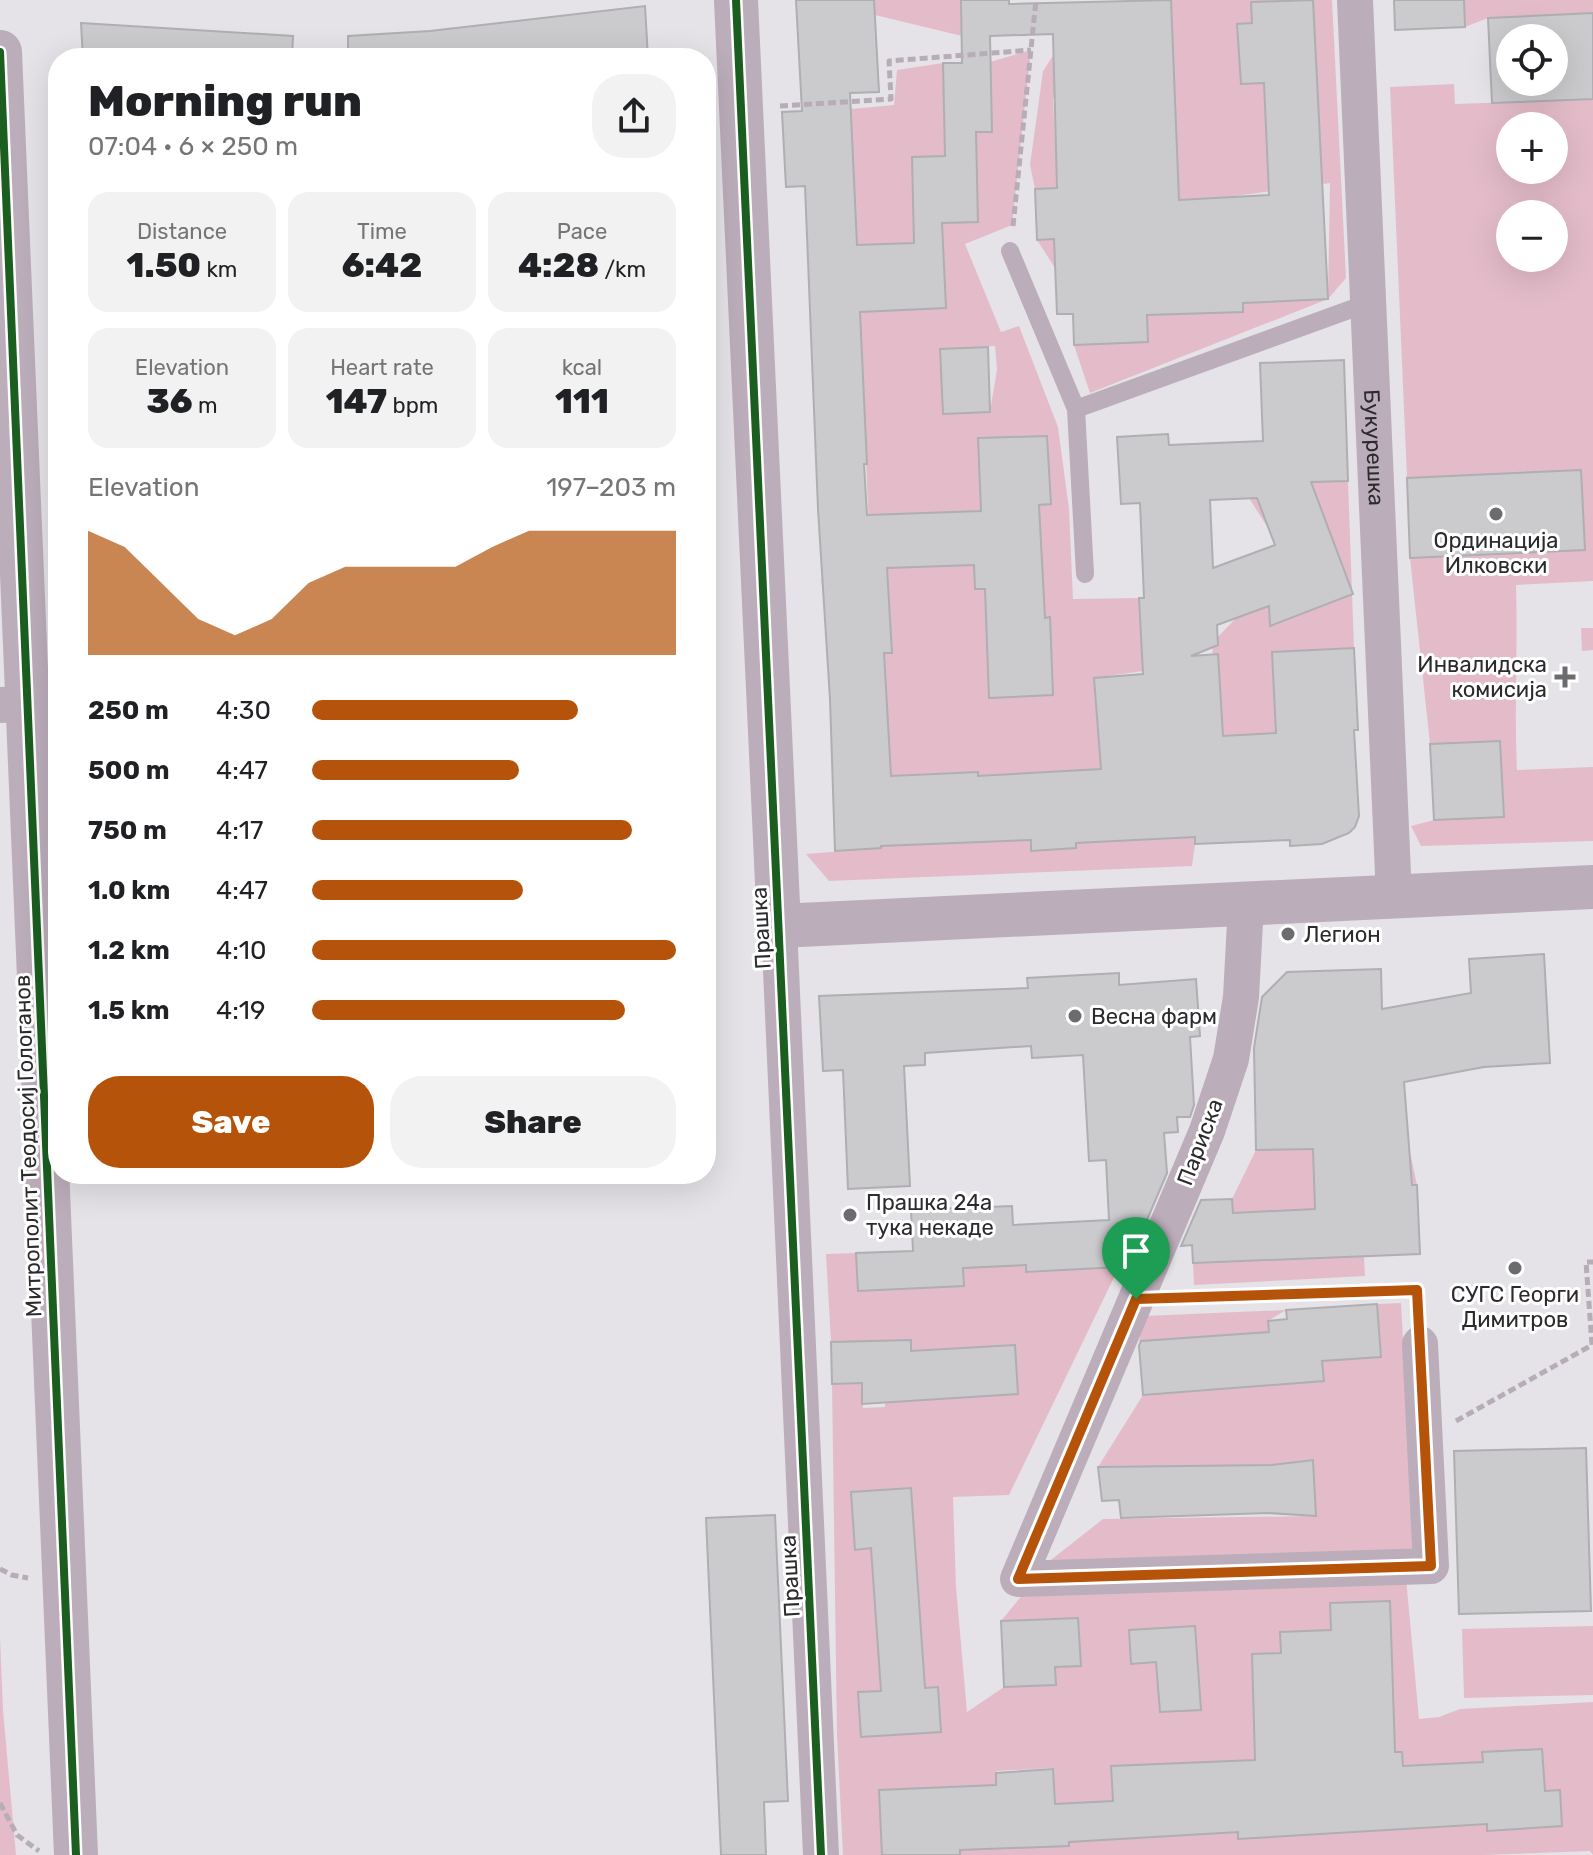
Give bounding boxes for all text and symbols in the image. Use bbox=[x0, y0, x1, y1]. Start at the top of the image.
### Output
map controls bbox=[1496, 24, 1568, 272]
button: locate bbox=[1496, 24, 1568, 96]
button: share bbox=[592, 74, 676, 158]
text: Morning run bbox=[88, 75, 362, 127]
button: + bbox=[1496, 112, 1568, 184]
text: 07:04 · 6 × 250 m bbox=[88, 131, 298, 162]
button: − bbox=[1496, 200, 1568, 272]
text: Distance bbox=[137, 218, 227, 245]
text: Time bbox=[357, 218, 407, 245]
text: Pace bbox=[557, 218, 607, 245]
text: 1.50 bbox=[127, 245, 201, 286]
text: 6:42 bbox=[342, 245, 422, 286]
text: 4:28 bbox=[518, 245, 599, 286]
text: km bbox=[201, 256, 237, 283]
text: /km bbox=[599, 256, 646, 283]
text: Elevation bbox=[135, 354, 229, 381]
text: Heart rate bbox=[330, 354, 434, 381]
text: kcal bbox=[562, 354, 602, 381]
text: 36 bbox=[146, 381, 193, 422]
text: 147 bbox=[326, 381, 387, 422]
text: 111 bbox=[555, 381, 609, 422]
street label: Букурешка bbox=[1358, 389, 1390, 506]
text: m bbox=[193, 392, 218, 419]
text: bpm bbox=[387, 392, 438, 419]
text: Elevation bbox=[88, 472, 199, 503]
text: 197–203 m bbox=[546, 472, 676, 503]
marker: Ординација Илковски bbox=[1487, 505, 1505, 523]
place label: Ординација Илковски bbox=[1434, 527, 1558, 579]
place label: Инвалидска комисија bbox=[1417, 651, 1547, 703]
marker: Инвалидска комисија bbox=[1554, 666, 1576, 688]
text: 250 m bbox=[88, 695, 169, 726]
text: 4:30 bbox=[216, 695, 271, 726]
text: 500 m bbox=[88, 755, 170, 786]
text: 4:47 bbox=[216, 755, 268, 786]
text: 750 m bbox=[88, 815, 167, 846]
text: 4:17 bbox=[216, 815, 263, 846]
text: 1.0 km bbox=[88, 875, 170, 906]
text: 4:47 bbox=[216, 875, 268, 906]
street label: Прашка bbox=[745, 886, 777, 970]
place label: Легион bbox=[1304, 921, 1381, 948]
marker: Легион bbox=[1279, 925, 1297, 943]
text: 1.2 km bbox=[88, 935, 170, 966]
text: 4:10 bbox=[216, 935, 266, 966]
street label: Митрополит Теодосиј Гологанов bbox=[9, 974, 47, 1318]
text: 1.5 km bbox=[88, 995, 170, 1026]
text: 4:19 bbox=[216, 995, 265, 1026]
place label: Весна фарм bbox=[1091, 1003, 1217, 1030]
marker: Весна фарм bbox=[1066, 1007, 1084, 1025]
button: Save bbox=[88, 1076, 374, 1168]
button: Share bbox=[390, 1076, 676, 1168]
street label: Париска bbox=[1171, 1095, 1229, 1189]
place label: Прашка 24а тука некаде bbox=[866, 1189, 994, 1241]
marker: Прашка 24а тука некаде bbox=[841, 1206, 859, 1224]
pin bbox=[1102, 1217, 1170, 1299]
icon: arrive bbox=[1114, 1229, 1158, 1273]
marker: СУГС Георги Димитров bbox=[1506, 1259, 1524, 1277]
place label: СУГС Георги Димитров bbox=[1451, 1281, 1579, 1333]
street label: Прашка bbox=[774, 1534, 806, 1618]

